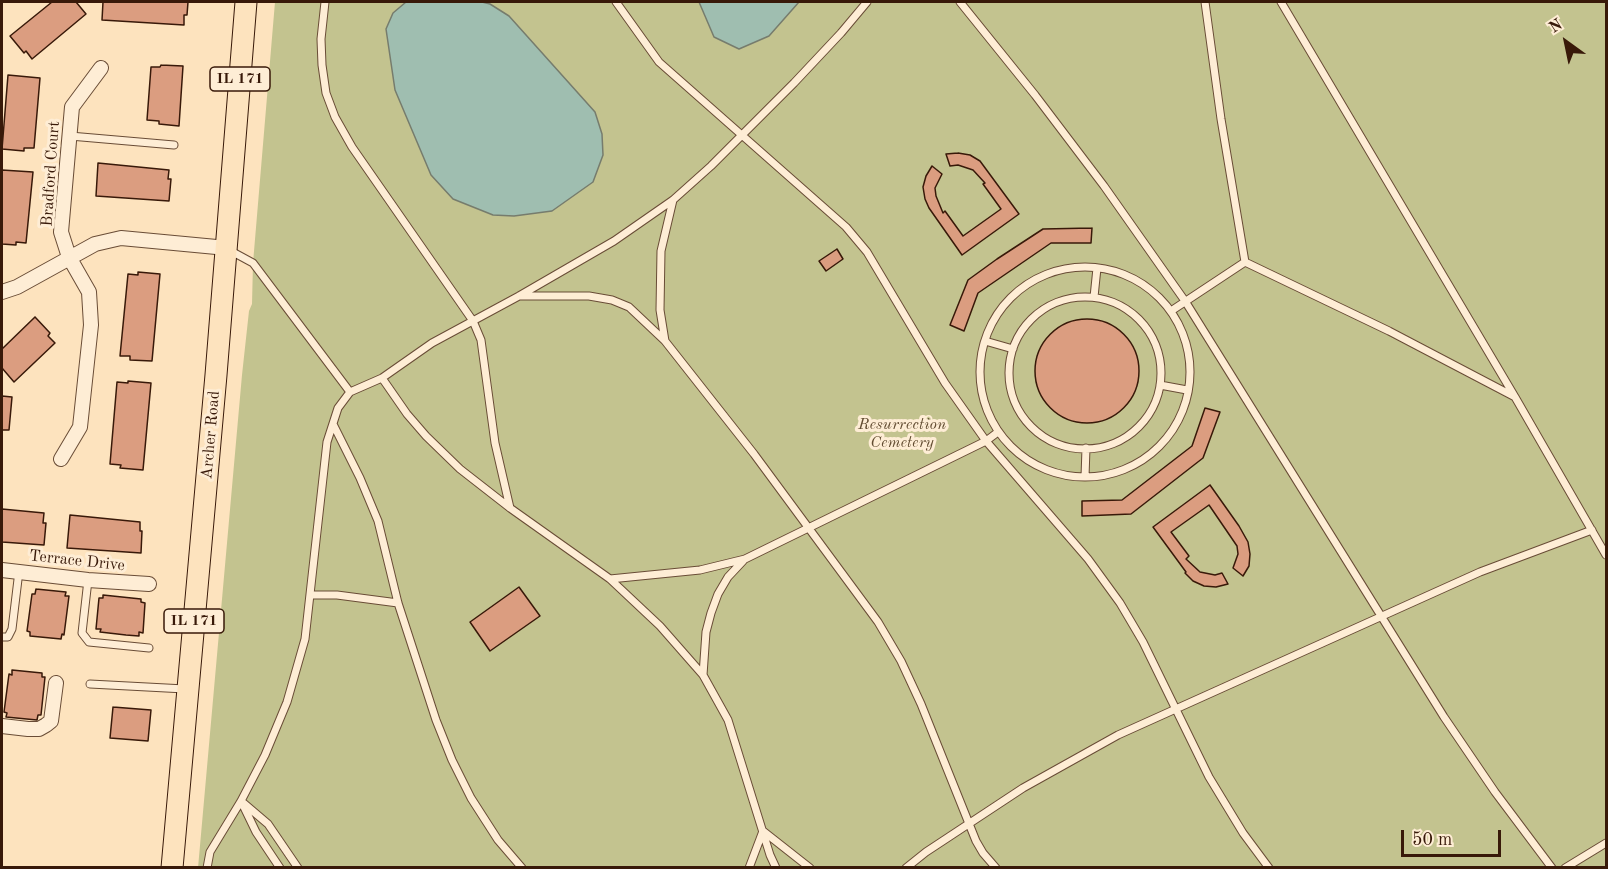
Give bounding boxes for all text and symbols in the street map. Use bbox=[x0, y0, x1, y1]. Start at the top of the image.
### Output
north arrow bbox=[1536, 12, 1596, 72]
text: N bbox=[1547, 17, 1566, 37]
road number: IL 171 bbox=[210, 67, 270, 91]
street label: Bradford Court bbox=[38, 121, 64, 227]
street label: Archer Road bbox=[198, 390, 224, 480]
park label: Resurrection Cemetery bbox=[858, 415, 946, 453]
street label: Terrace Drive bbox=[28, 546, 126, 576]
road number: IL 171 bbox=[164, 609, 224, 633]
scale bar bbox=[1404, 818, 1504, 856]
text: 50 m bbox=[1412, 831, 1452, 849]

